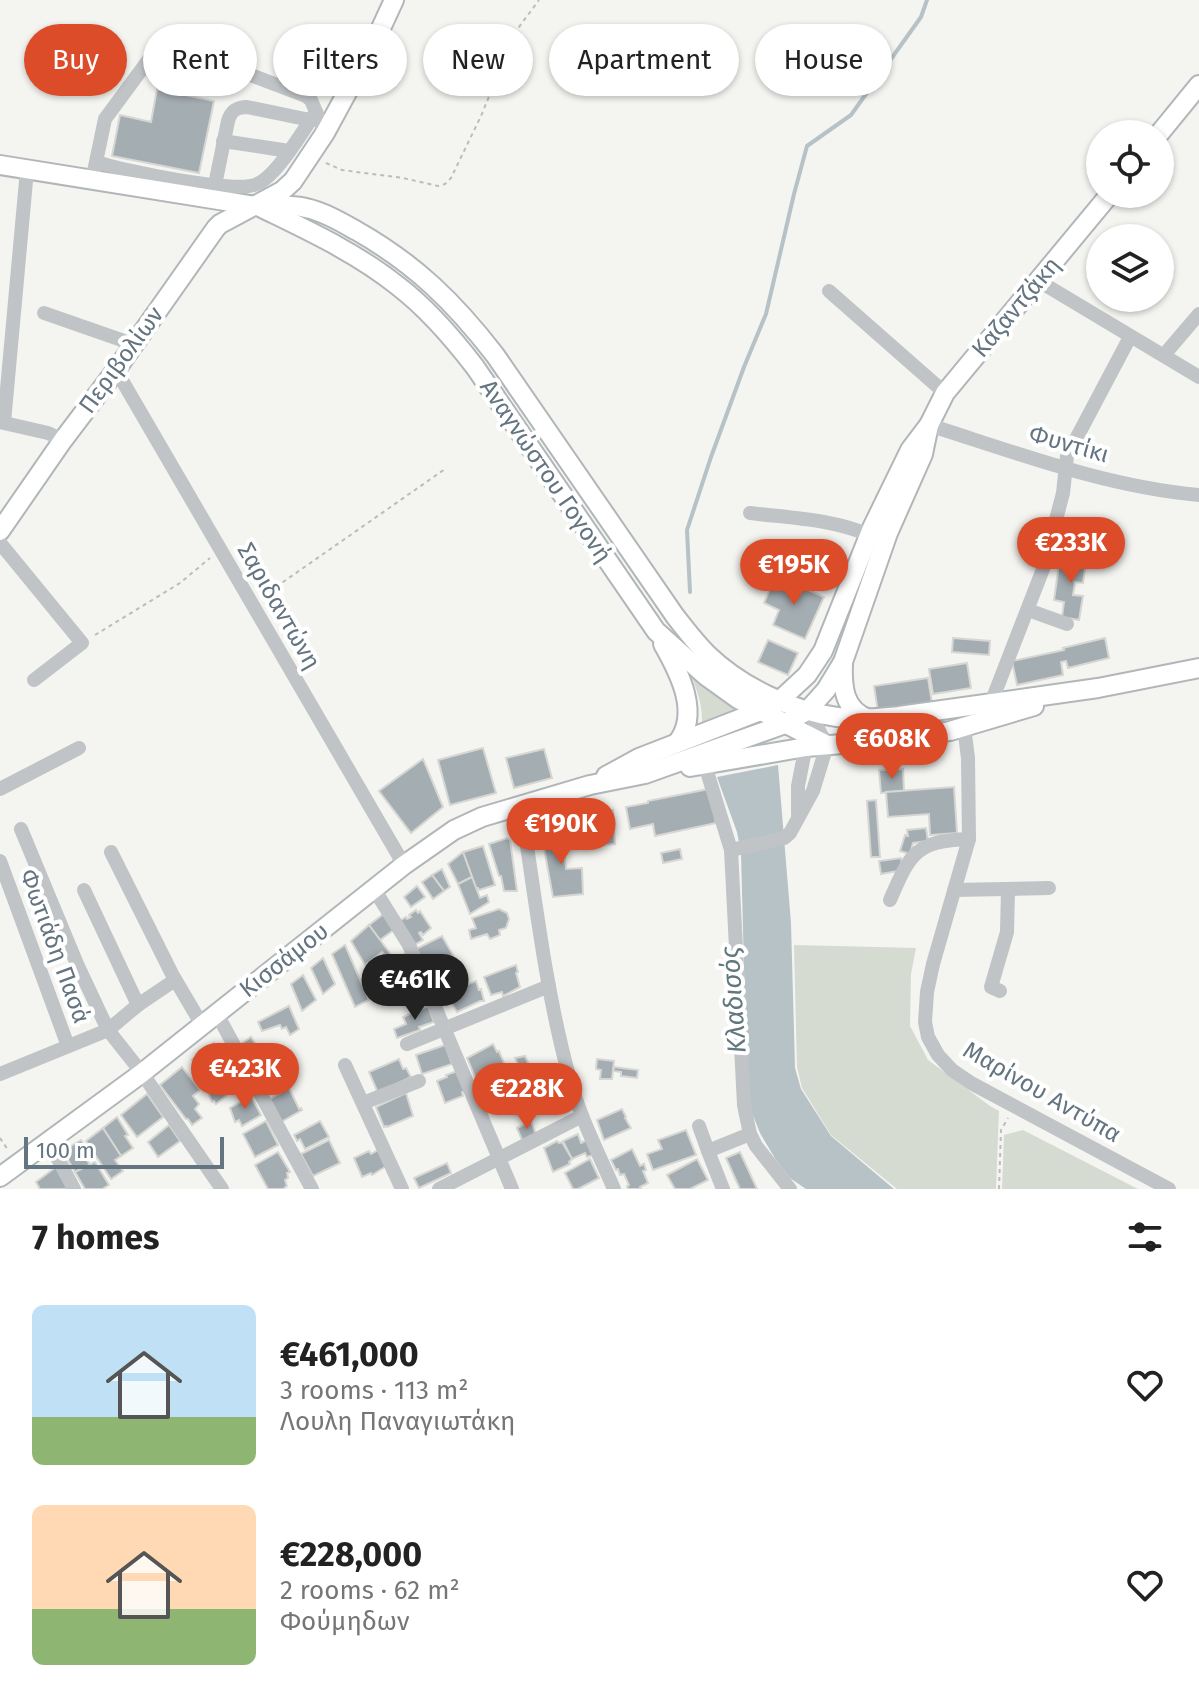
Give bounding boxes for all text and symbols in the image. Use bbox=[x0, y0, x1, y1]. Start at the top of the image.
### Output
chip: Buy bbox=[24, 24, 127, 96]
chip: Rent bbox=[143, 24, 257, 96]
chip: Filters bbox=[273, 24, 407, 96]
chip: New bbox=[423, 24, 533, 96]
chip: Apartment bbox=[549, 24, 739, 96]
chip: House bbox=[755, 24, 892, 96]
map controls bbox=[1086, 120, 1174, 312]
button: locate bbox=[1086, 120, 1174, 208]
button: layers bbox=[1086, 224, 1174, 312]
street label: Καζαντζάκη bbox=[966, 251, 1066, 363]
street label: Περιβολίων bbox=[73, 301, 169, 419]
street label: Αναγνώστου Γογονή bbox=[474, 374, 618, 568]
street label: Φυντίκι bbox=[1026, 419, 1112, 469]
pin: €233K bbox=[1015, 517, 1127, 585]
text: €233K bbox=[1035, 527, 1107, 558]
street label: Σαριδαντώνη bbox=[232, 538, 326, 674]
pin: €195K bbox=[738, 539, 850, 607]
text: €195K bbox=[758, 549, 830, 580]
pin: €608K bbox=[836, 713, 948, 781]
text: €608K bbox=[854, 723, 930, 754]
pin: €190K bbox=[505, 798, 617, 866]
text: €190K bbox=[525, 808, 597, 839]
street label: Φωτιάδη Πασά bbox=[14, 865, 96, 1027]
street label: Κισσάμου bbox=[234, 917, 334, 1003]
water label: Κλαδισός bbox=[714, 945, 753, 1054]
pin: €461K bbox=[359, 954, 471, 1022]
text: €461K bbox=[380, 964, 450, 995]
street label: Μαρίνου Αντύπα bbox=[958, 1036, 1126, 1148]
pin: €423K bbox=[189, 1043, 301, 1111]
text: €423K bbox=[209, 1053, 281, 1084]
pin: €228K bbox=[471, 1063, 583, 1131]
text: €228K bbox=[490, 1073, 564, 1104]
scale bar bbox=[24, 1133, 224, 1169]
text: 100 m bbox=[36, 1137, 95, 1164]
icon: filters bbox=[1123, 1215, 1167, 1259]
text: 7 homes bbox=[32, 1217, 159, 1258]
text: €461,000 bbox=[280, 1334, 419, 1375]
icon: home bbox=[96, 1337, 192, 1433]
icon: heart bbox=[1123, 1363, 1167, 1407]
text: 3 rooms · 113 m² bbox=[280, 1375, 469, 1406]
text: Λουλη Παναγιωτάκη bbox=[280, 1406, 515, 1437]
text: €228,000 bbox=[280, 1534, 422, 1575]
icon: home bbox=[96, 1537, 192, 1633]
icon: heart bbox=[1123, 1563, 1167, 1607]
text: 2 rooms · 62 m² bbox=[280, 1575, 460, 1606]
text: Φούμηδων bbox=[280, 1606, 409, 1637]

